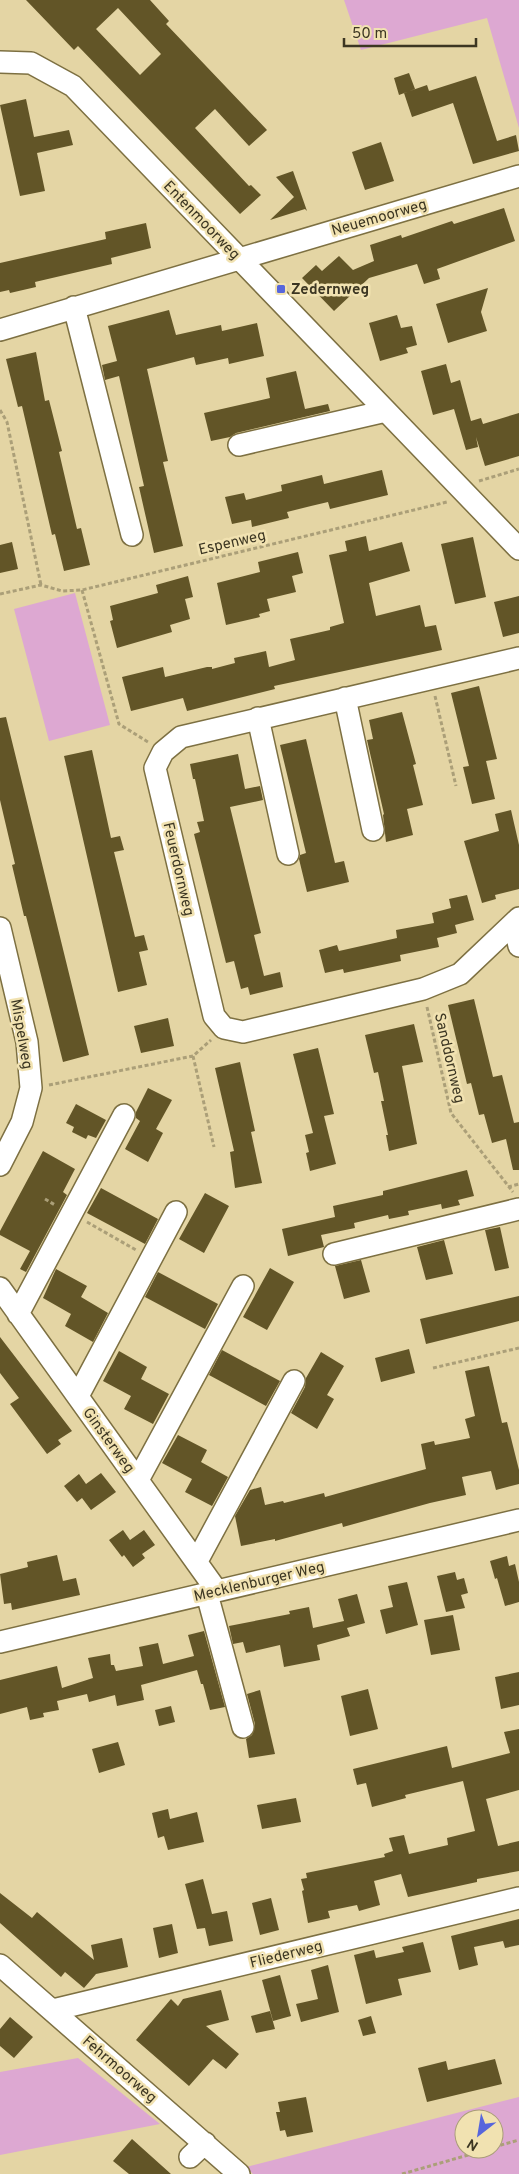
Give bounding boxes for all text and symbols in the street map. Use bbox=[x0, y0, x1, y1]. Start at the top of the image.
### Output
scale bar bbox=[344, 15, 476, 47]
text: 50 m bbox=[352, 25, 387, 44]
street label: Entenmoorweg bbox=[158, 178, 243, 265]
street label: Neuemoorweg bbox=[330, 196, 429, 241]
place label: Zedernweg bbox=[291, 281, 369, 300]
marker: Zedernweg bbox=[275, 283, 287, 295]
street label: Espenweg bbox=[197, 527, 268, 560]
street label: Feuerdornweg bbox=[158, 821, 198, 918]
street label: Mispelweg bbox=[5, 998, 36, 1071]
street label: Sanddornweg bbox=[429, 1011, 468, 1105]
street label: Ginsterweg bbox=[78, 1404, 138, 1477]
street label: Mecklenburger Weg bbox=[192, 1558, 327, 1607]
street label: Fliederweg bbox=[248, 1937, 325, 1974]
street label: Fehrmoorweg bbox=[78, 2033, 160, 2108]
north arrow bbox=[454, 2109, 504, 2159]
text: N bbox=[464, 2134, 482, 2154]

